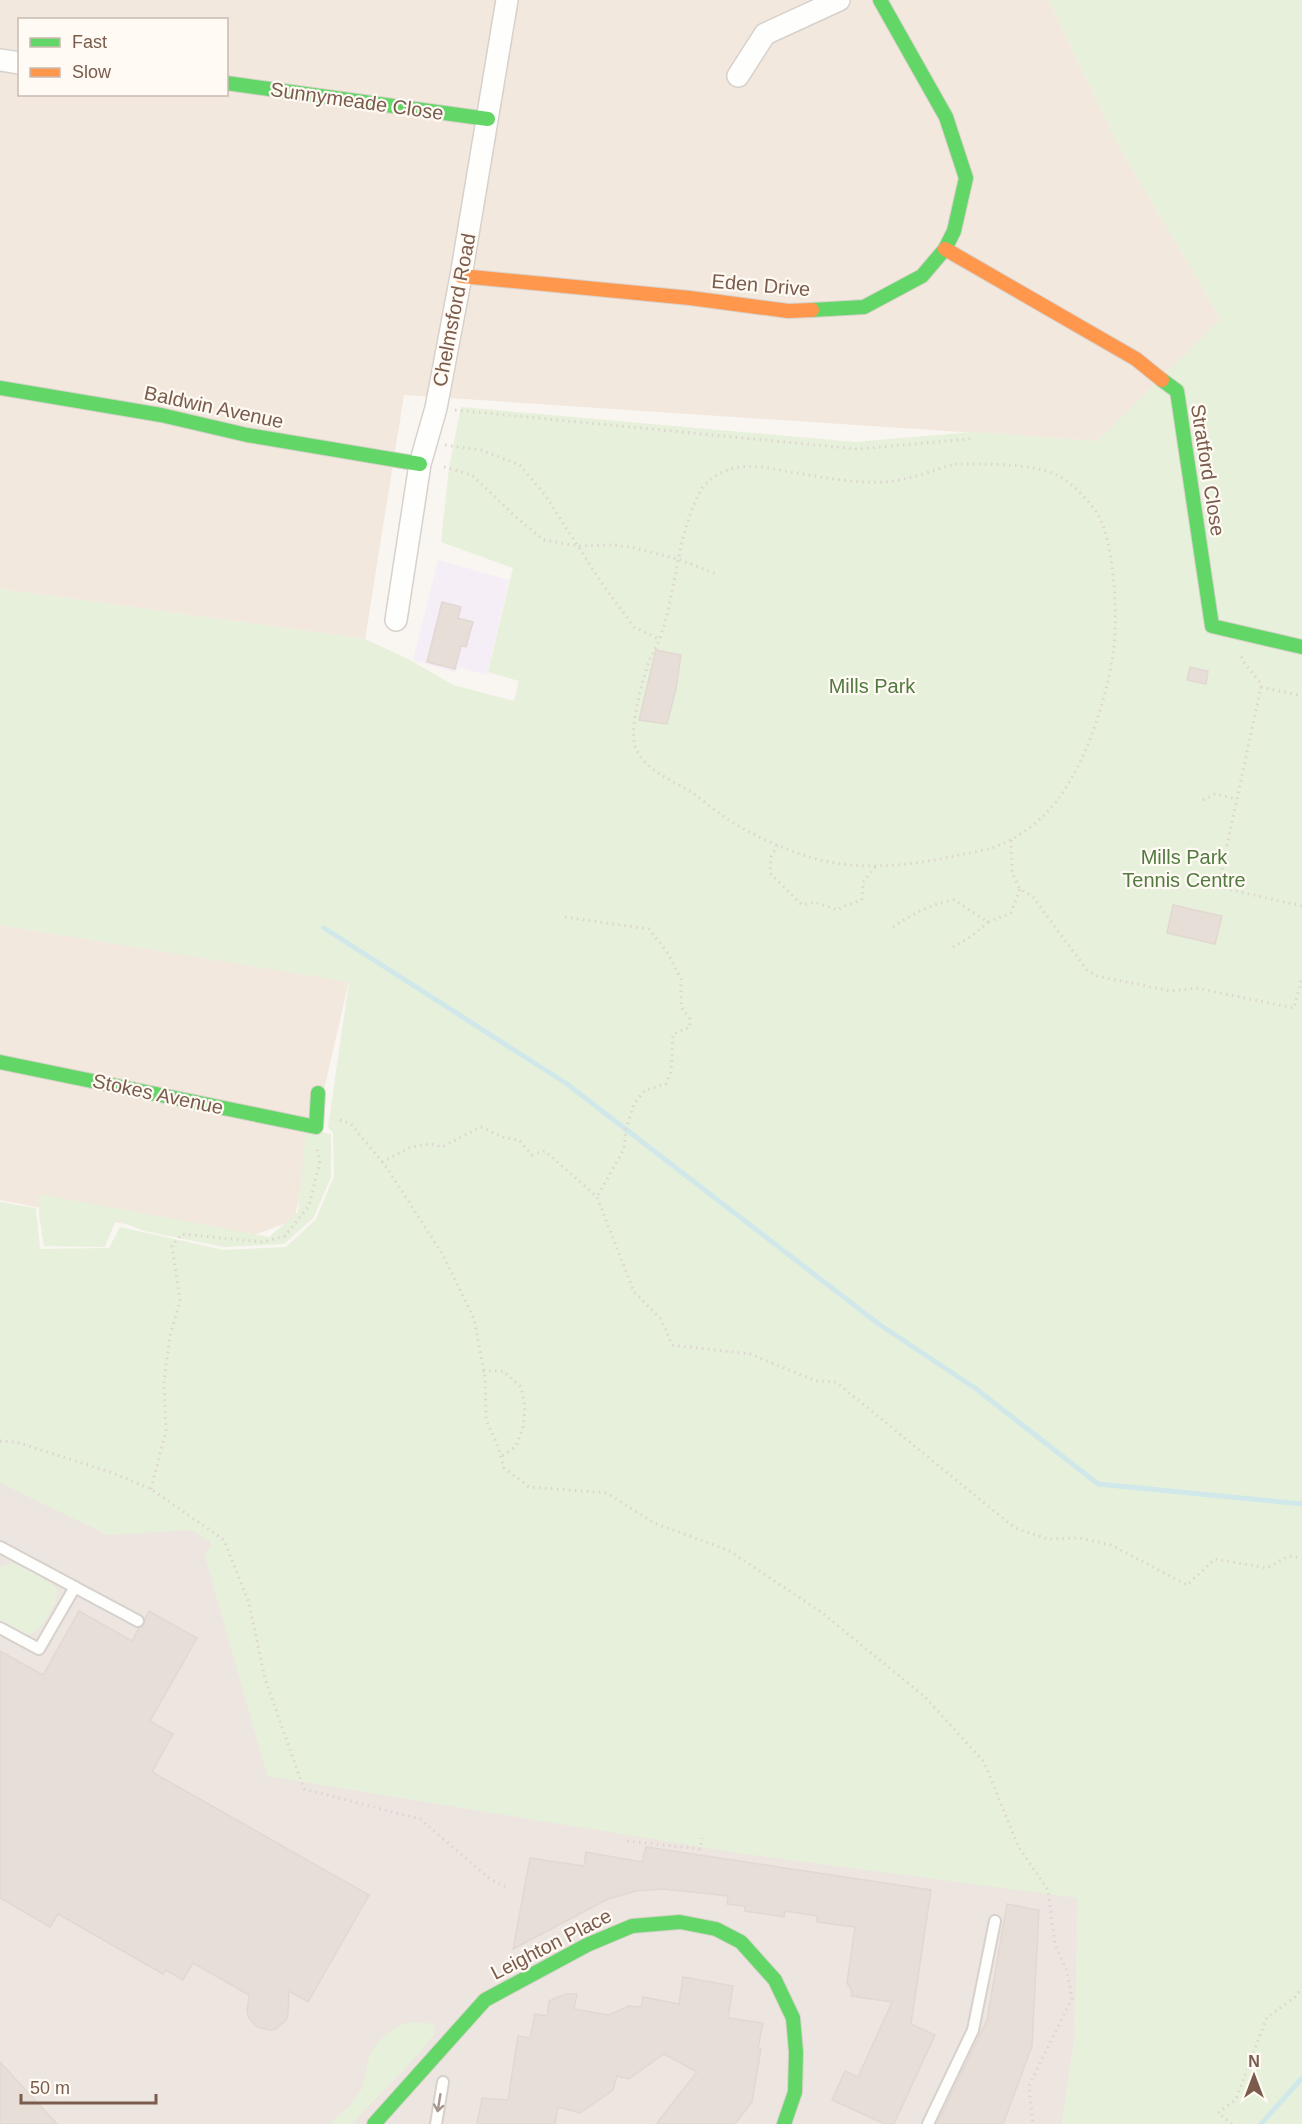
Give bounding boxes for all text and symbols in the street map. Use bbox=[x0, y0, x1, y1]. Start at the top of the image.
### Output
legend bbox=[18, 18, 228, 96]
text: Fast bbox=[72, 32, 107, 52]
text: Slow bbox=[72, 62, 112, 82]
street label: Sunnymeade Close bbox=[269, 78, 445, 124]
street label: Chelmsford Road bbox=[428, 232, 480, 388]
street label: Eden Drive bbox=[711, 270, 811, 300]
street label: Baldwin Avenue bbox=[142, 381, 286, 433]
street label: Stratford Close bbox=[1187, 402, 1229, 538]
park label: Mills Park bbox=[829, 675, 916, 697]
park label: Mills Park Tennis Centre bbox=[1122, 846, 1246, 891]
street label: Stokes Avenue bbox=[91, 1069, 225, 1119]
street label: Leighton Place bbox=[487, 1904, 615, 1984]
north arrow bbox=[1224, 2046, 1284, 2106]
text: N bbox=[1248, 2053, 1260, 2070]
scale bar bbox=[21, 2067, 156, 2105]
text: 50 m bbox=[30, 2078, 70, 2098]
one-way arrow bbox=[434, 2093, 445, 2113]

